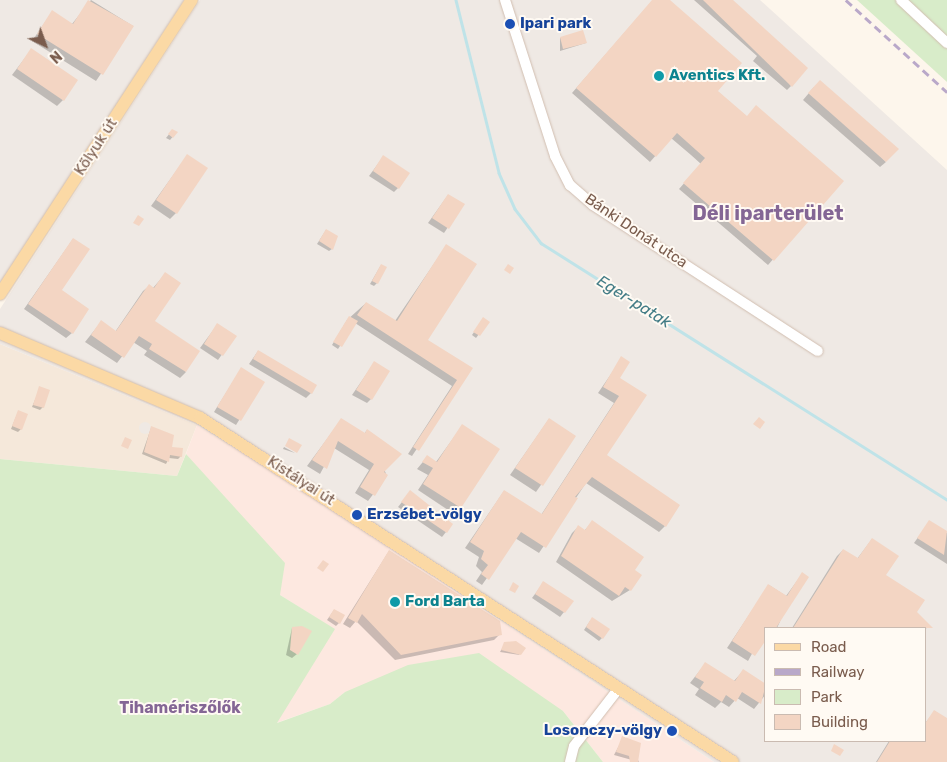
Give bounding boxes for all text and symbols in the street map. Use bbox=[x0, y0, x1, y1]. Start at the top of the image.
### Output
place label: Ipari park bbox=[520, 15, 591, 33]
marker: Ipari park bbox=[504, 18, 516, 30]
north arrow bbox=[20, 20, 70, 70]
text: N bbox=[46, 47, 65, 66]
place label: Aventics Kft. bbox=[669, 67, 765, 85]
marker: Aventics Kft. bbox=[653, 70, 665, 82]
street label: Kőlyuk út bbox=[71, 115, 121, 179]
street label: Bánki Donát utca bbox=[581, 190, 691, 272]
district label: Déli iparterület bbox=[692, 201, 844, 225]
water label: Eger-patak bbox=[593, 272, 675, 332]
street label: Kistályai út bbox=[264, 453, 338, 509]
place label: Erzsébet-völgy bbox=[367, 506, 482, 524]
marker: Erzsébet-völgy bbox=[351, 509, 363, 521]
place label: Ford Barta bbox=[405, 593, 485, 611]
marker: Ford Barta bbox=[389, 596, 401, 608]
legend bbox=[764, 627, 927, 742]
text: Road bbox=[811, 638, 847, 656]
text: Railway bbox=[811, 663, 865, 681]
text: Park bbox=[811, 688, 842, 706]
district label: Tihamériszőlők bbox=[119, 698, 241, 718]
text: Building bbox=[811, 713, 868, 731]
place label: Losonczy-völgy bbox=[544, 722, 662, 740]
marker: Losonczy-völgy bbox=[666, 725, 678, 737]

